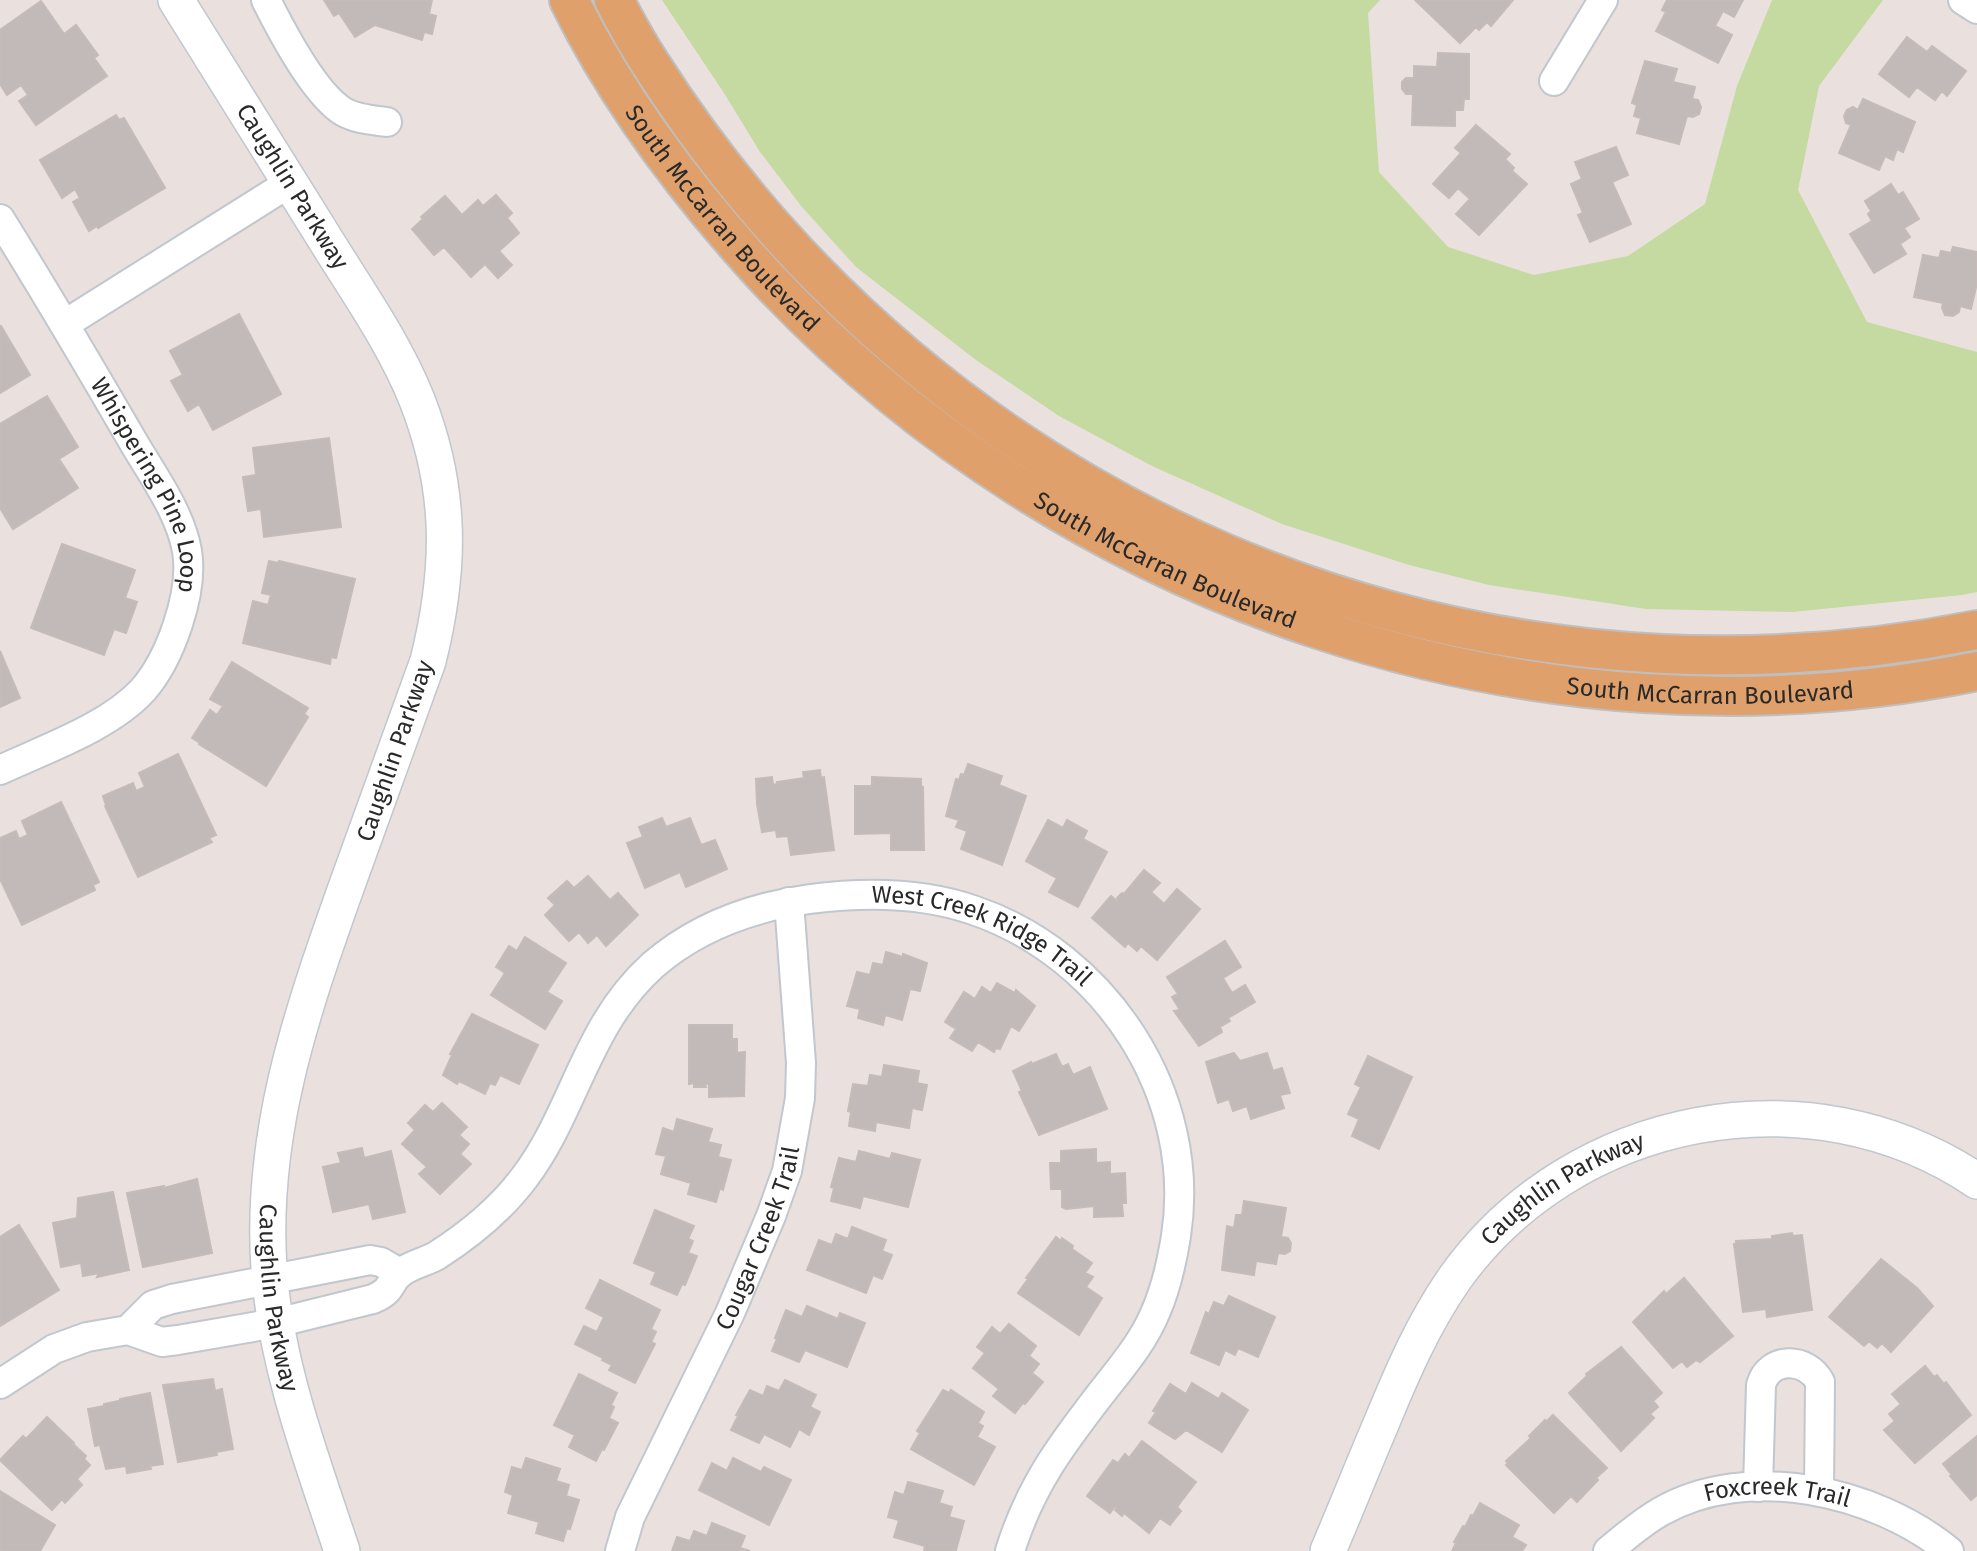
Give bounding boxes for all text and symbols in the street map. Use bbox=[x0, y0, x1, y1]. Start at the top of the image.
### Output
street label: Caughlin Parkway bbox=[231, 99, 355, 275]
street label: South McCarran Boulevard bbox=[619, 100, 825, 338]
street label: Whispering Pine Loop bbox=[85, 373, 202, 595]
street label: South McCarran Boulevard bbox=[1029, 486, 1300, 635]
street label: Caughlin Parkway bbox=[351, 657, 439, 845]
street label: South McCarran Boulevard bbox=[1565, 672, 1855, 710]
street label: West Creek Ridge Trail bbox=[871, 881, 1098, 992]
street label: Caughlin Parkway bbox=[1475, 1126, 1648, 1251]
street label: Cougar Creek Trail bbox=[710, 1144, 805, 1335]
street label: Caughlin Parkway bbox=[254, 1203, 305, 1395]
street label: Foxcreek Trail bbox=[1701, 1472, 1854, 1513]

